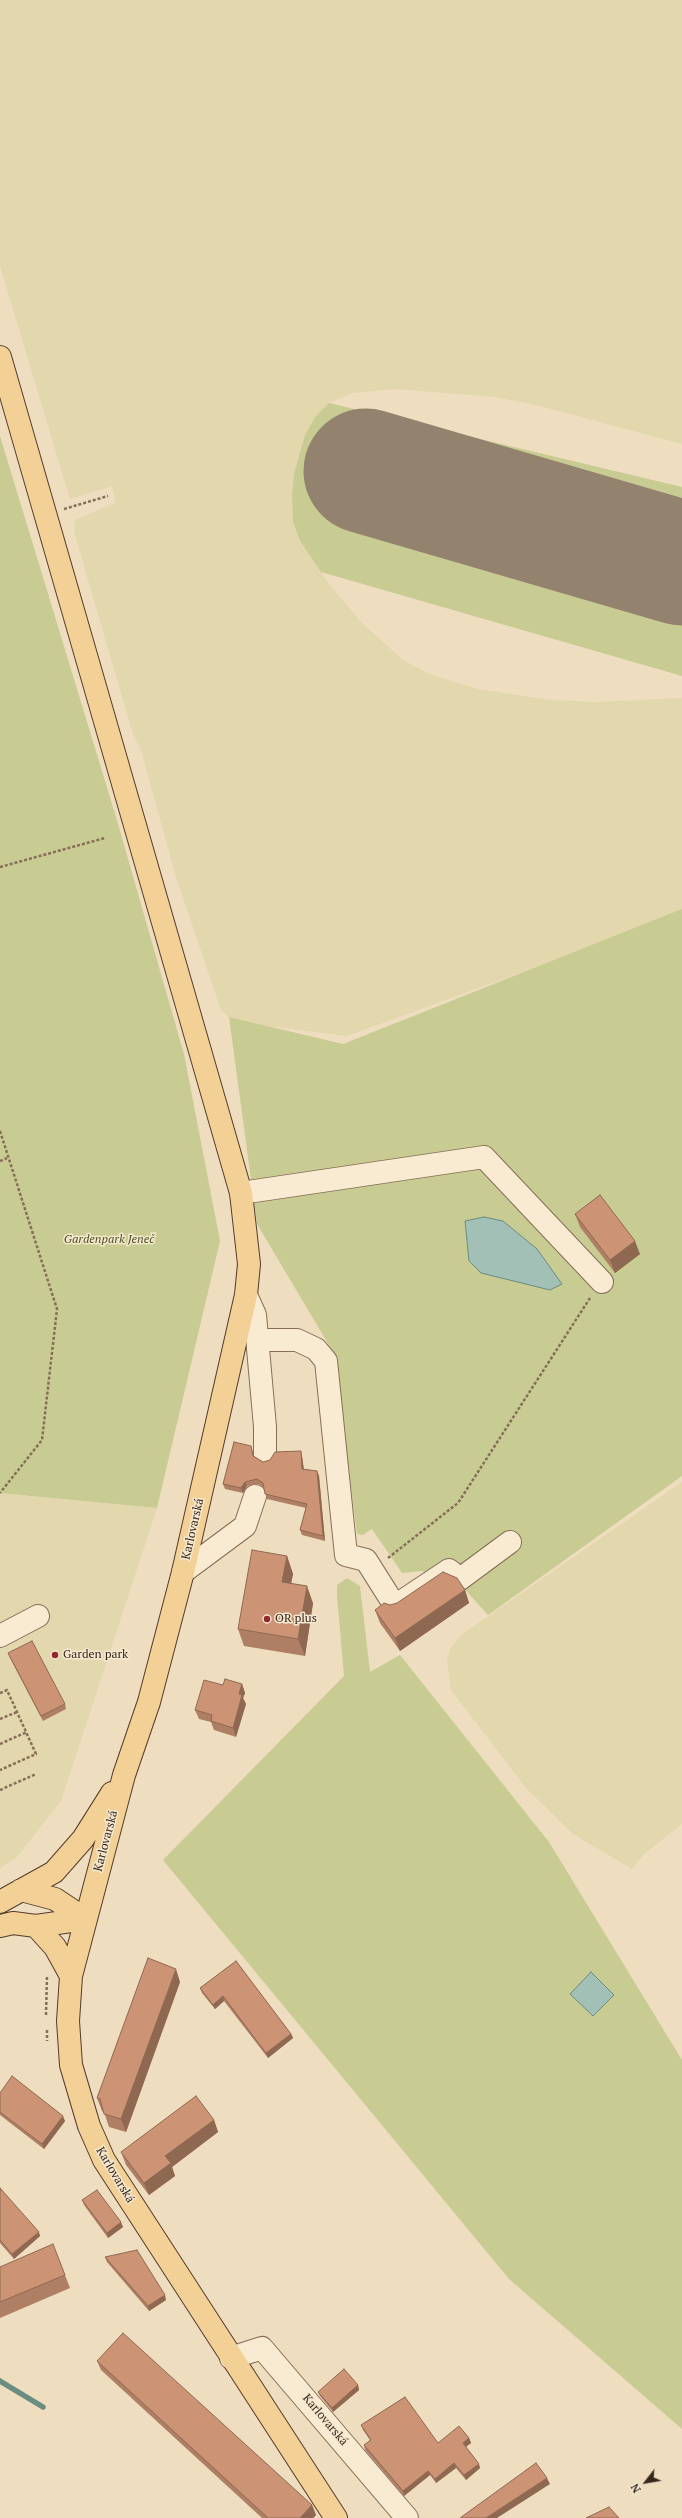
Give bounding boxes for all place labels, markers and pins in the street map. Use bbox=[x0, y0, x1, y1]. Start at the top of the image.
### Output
place label: OR plus bbox=[275, 1612, 317, 1626]
marker: OR plus bbox=[262, 1614, 272, 1624]
place label: Garden park bbox=[63, 1648, 128, 1662]
marker: Garden park bbox=[50, 1650, 60, 1660]

